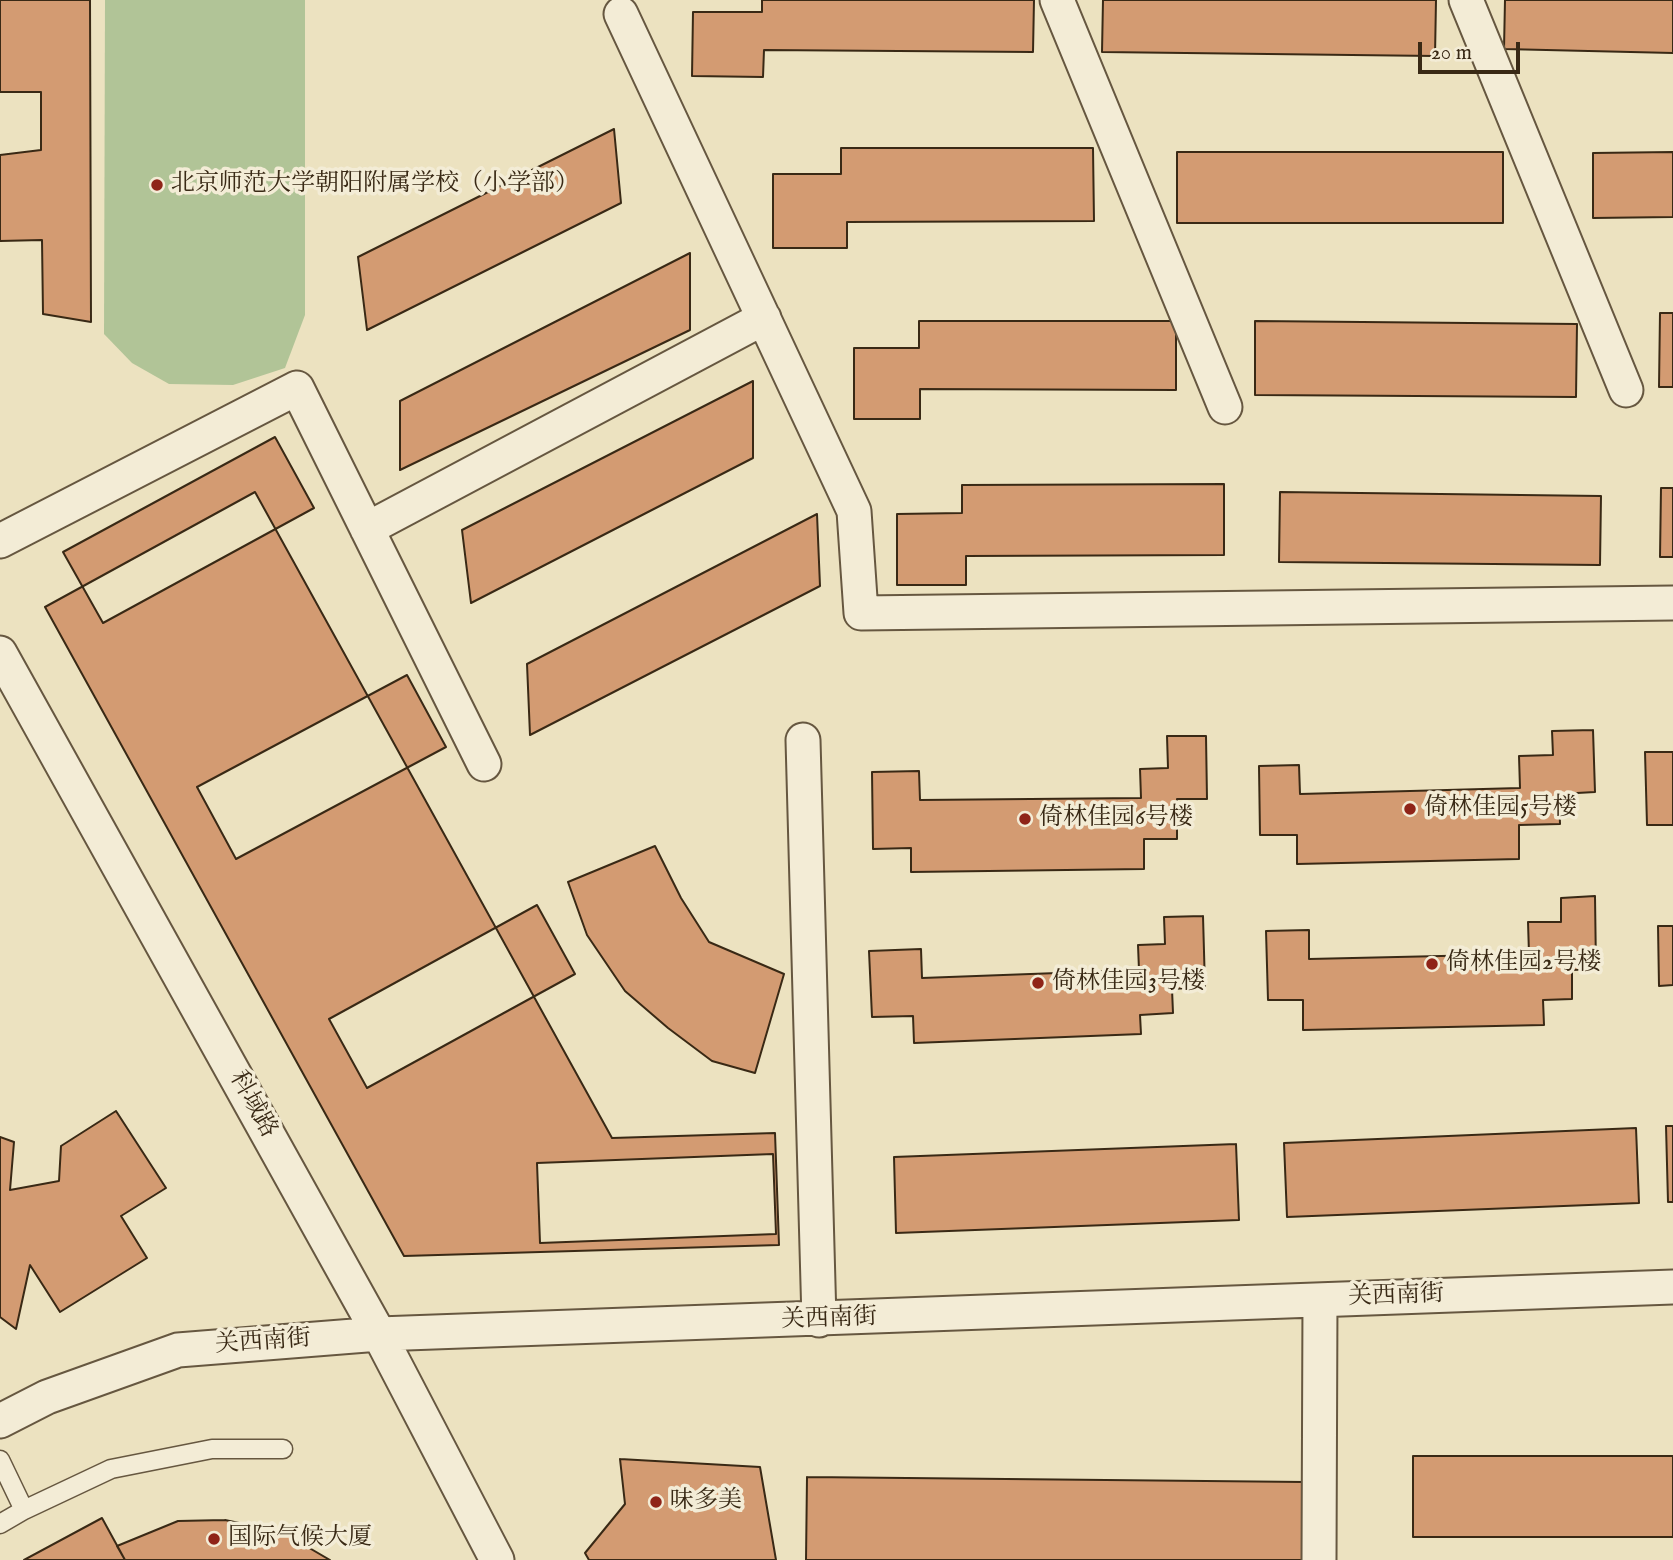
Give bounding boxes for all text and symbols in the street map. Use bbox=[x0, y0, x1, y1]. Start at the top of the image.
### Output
scale bar bbox=[1421, 28, 1522, 72]
text: 20 m bbox=[1431, 40, 1472, 67]
place label: 北京师范大学朝阳附属学校（小学部） bbox=[171, 171, 579, 199]
marker: 北京师范大学朝阳附属学校（小学部） bbox=[149, 177, 165, 193]
place label: 倚林佳园5号楼 bbox=[1424, 795, 1577, 823]
marker: 倚林佳园5号楼 bbox=[1402, 801, 1418, 817]
place label: 倚林佳园6号楼 bbox=[1039, 805, 1193, 833]
marker: 倚林佳园6号楼 bbox=[1017, 811, 1033, 827]
place label: 倚林佳园2号楼 bbox=[1446, 950, 1601, 978]
marker: 倚林佳园2号楼 bbox=[1424, 956, 1440, 972]
place label: 倚林佳园3号楼 bbox=[1052, 969, 1205, 997]
marker: 倚林佳园3号楼 bbox=[1030, 975, 1046, 991]
street label: 科域路 bbox=[222, 1067, 282, 1143]
street label: 关西南街 bbox=[1348, 1281, 1444, 1313]
street label: 关西南街 bbox=[781, 1304, 877, 1336]
street label: 关西南街 bbox=[214, 1325, 312, 1361]
place label: 味多美 bbox=[670, 1488, 742, 1516]
marker: 味多美 bbox=[648, 1494, 664, 1510]
place label: 国际气候大厦 bbox=[228, 1525, 372, 1553]
marker: 国际气候大厦 bbox=[206, 1531, 222, 1547]

